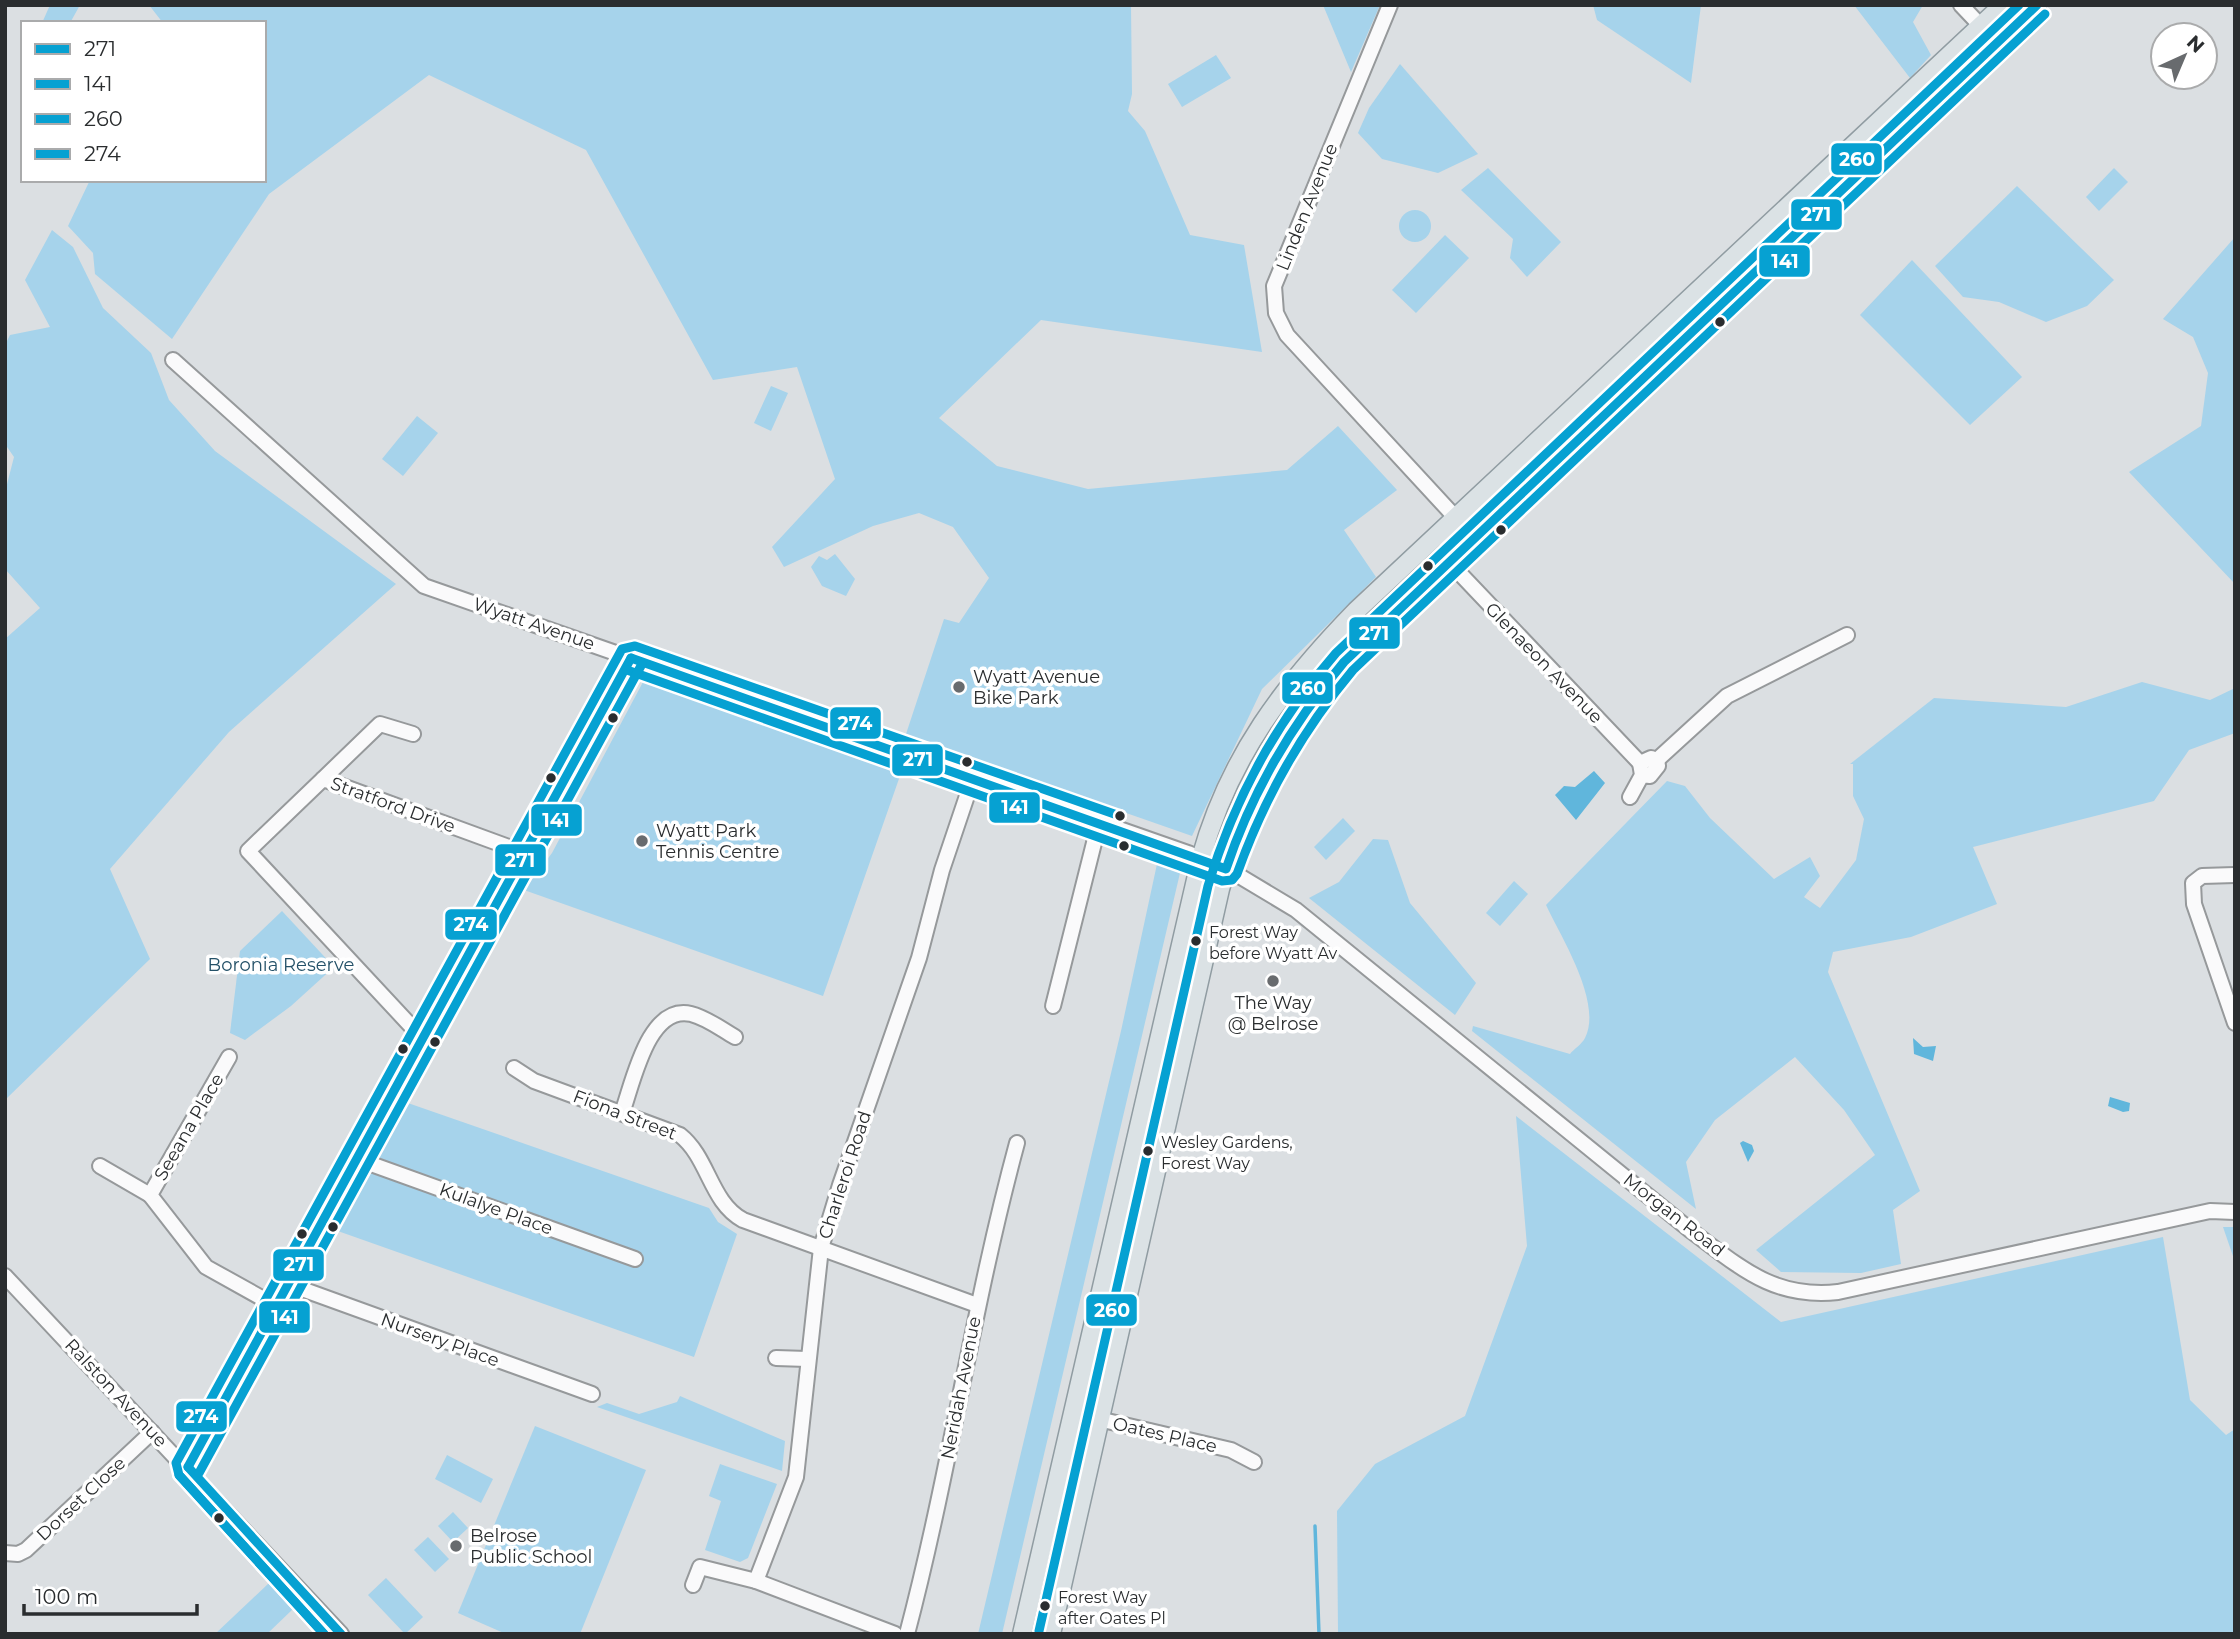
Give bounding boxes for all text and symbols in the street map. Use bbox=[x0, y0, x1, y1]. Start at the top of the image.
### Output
legend bbox=[21, 21, 266, 182]
north arrow bbox=[2149, 21, 2219, 91]
text: N bbox=[2182, 31, 2209, 58]
text: 271 bbox=[84, 36, 116, 61]
text: 141 bbox=[84, 71, 113, 96]
text: 260 bbox=[84, 106, 123, 131]
street label: Linden Avenue bbox=[1271, 140, 1343, 274]
text: 274 bbox=[84, 141, 121, 166]
line badge: 260 bbox=[1830, 142, 1883, 176]
text: 260 bbox=[1839, 148, 1875, 171]
line badge: 271 bbox=[1790, 198, 1843, 231]
text: 271 bbox=[1801, 203, 1831, 226]
line badge: 141 bbox=[1758, 244, 1811, 278]
text: 141 bbox=[1771, 250, 1799, 273]
unlabelled marker bbox=[1713, 315, 1727, 329]
unlabelled marker bbox=[1494, 523, 1508, 537]
unlabelled marker bbox=[1421, 559, 1435, 573]
street label: Wyatt Avenue bbox=[470, 593, 598, 655]
street label: Glenaeon Avenue bbox=[1481, 598, 1607, 728]
line badge: 271 bbox=[1348, 616, 1401, 650]
text: 271 bbox=[1359, 622, 1389, 645]
place label: Wyatt Avenue Bike Park bbox=[973, 666, 1100, 709]
line badge: 260 bbox=[1281, 671, 1334, 705]
text: 260 bbox=[1290, 677, 1326, 700]
marker: Wyatt Avenue Bike Park bbox=[951, 679, 967, 695]
line badge: 274 bbox=[829, 706, 882, 740]
unlabelled marker bbox=[606, 711, 620, 725]
text: 274 bbox=[838, 712, 872, 735]
line badge: 271 bbox=[891, 743, 944, 777]
text: 271 bbox=[903, 748, 933, 771]
unlabelled marker bbox=[960, 755, 974, 769]
unlabelled marker bbox=[544, 771, 558, 785]
street label: Stratford Drive bbox=[328, 772, 458, 838]
line badge: 141 bbox=[988, 791, 1041, 824]
text: 141 bbox=[1001, 796, 1029, 819]
line badge: 141 bbox=[530, 803, 583, 837]
text: 141 bbox=[542, 809, 570, 832]
unlabelled marker bbox=[1113, 809, 1127, 823]
place label: Wyatt Park Tennis Centre bbox=[656, 820, 780, 863]
marker: Wyatt Park Tennis Centre bbox=[634, 833, 650, 849]
unlabelled marker bbox=[1117, 839, 1131, 853]
line badge: 271 bbox=[494, 843, 547, 877]
text: 271 bbox=[505, 849, 535, 872]
line badge: 274 bbox=[444, 908, 498, 941]
text: 274 bbox=[454, 913, 488, 936]
place label: Forest Way before Wyatt Av bbox=[1209, 923, 1337, 963]
marker: Forest Way before Wyatt Av bbox=[1189, 934, 1203, 948]
park label: Boronia Reserve bbox=[208, 954, 355, 976]
marker: The Way @ Belrose bbox=[1265, 973, 1281, 989]
place label: The Way @ Belrose bbox=[1228, 992, 1318, 1035]
unlabelled marker bbox=[428, 1035, 442, 1049]
unlabelled marker bbox=[396, 1042, 410, 1056]
street label: Seeana Place bbox=[149, 1069, 229, 1184]
street label: Fiona Street bbox=[570, 1085, 680, 1145]
street label: Charleroi Road bbox=[814, 1108, 876, 1242]
place label: Wesley Gardens, Forest Way bbox=[1161, 1133, 1293, 1173]
marker: Wesley Gardens, Forest Way bbox=[1141, 1144, 1155, 1158]
street label: Morgan Road bbox=[1619, 1169, 1729, 1261]
street label: Kulalye Place bbox=[436, 1178, 556, 1240]
unlabelled marker bbox=[326, 1220, 340, 1234]
unlabelled marker bbox=[295, 1227, 309, 1241]
line badge: 271 bbox=[272, 1248, 325, 1282]
text: 271 bbox=[284, 1253, 314, 1276]
line badge: 260 bbox=[1085, 1293, 1138, 1327]
text: 260 bbox=[1094, 1299, 1130, 1322]
line badge: 141 bbox=[258, 1300, 311, 1334]
text: 141 bbox=[271, 1306, 299, 1329]
street label: Nursery Place bbox=[378, 1308, 502, 1372]
street label: Neridah Avenue bbox=[936, 1315, 986, 1461]
street label: Ralston Avenue bbox=[60, 1334, 172, 1452]
line badge: 274 bbox=[175, 1400, 228, 1433]
text: 274 bbox=[184, 1405, 218, 1428]
street label: Oates Place bbox=[1111, 1412, 1219, 1458]
street label: Dorset Close bbox=[32, 1452, 130, 1546]
unlabelled marker bbox=[212, 1511, 226, 1525]
place label: Belrose Public School bbox=[470, 1525, 592, 1568]
marker: Belrose Public School bbox=[448, 1538, 464, 1554]
scale bar bbox=[24, 1572, 198, 1616]
text: 100 m bbox=[35, 1584, 98, 1609]
place label: Forest Way after Oates Pl bbox=[1058, 1588, 1166, 1628]
marker: Forest Way after Oates Pl bbox=[1038, 1599, 1052, 1613]

